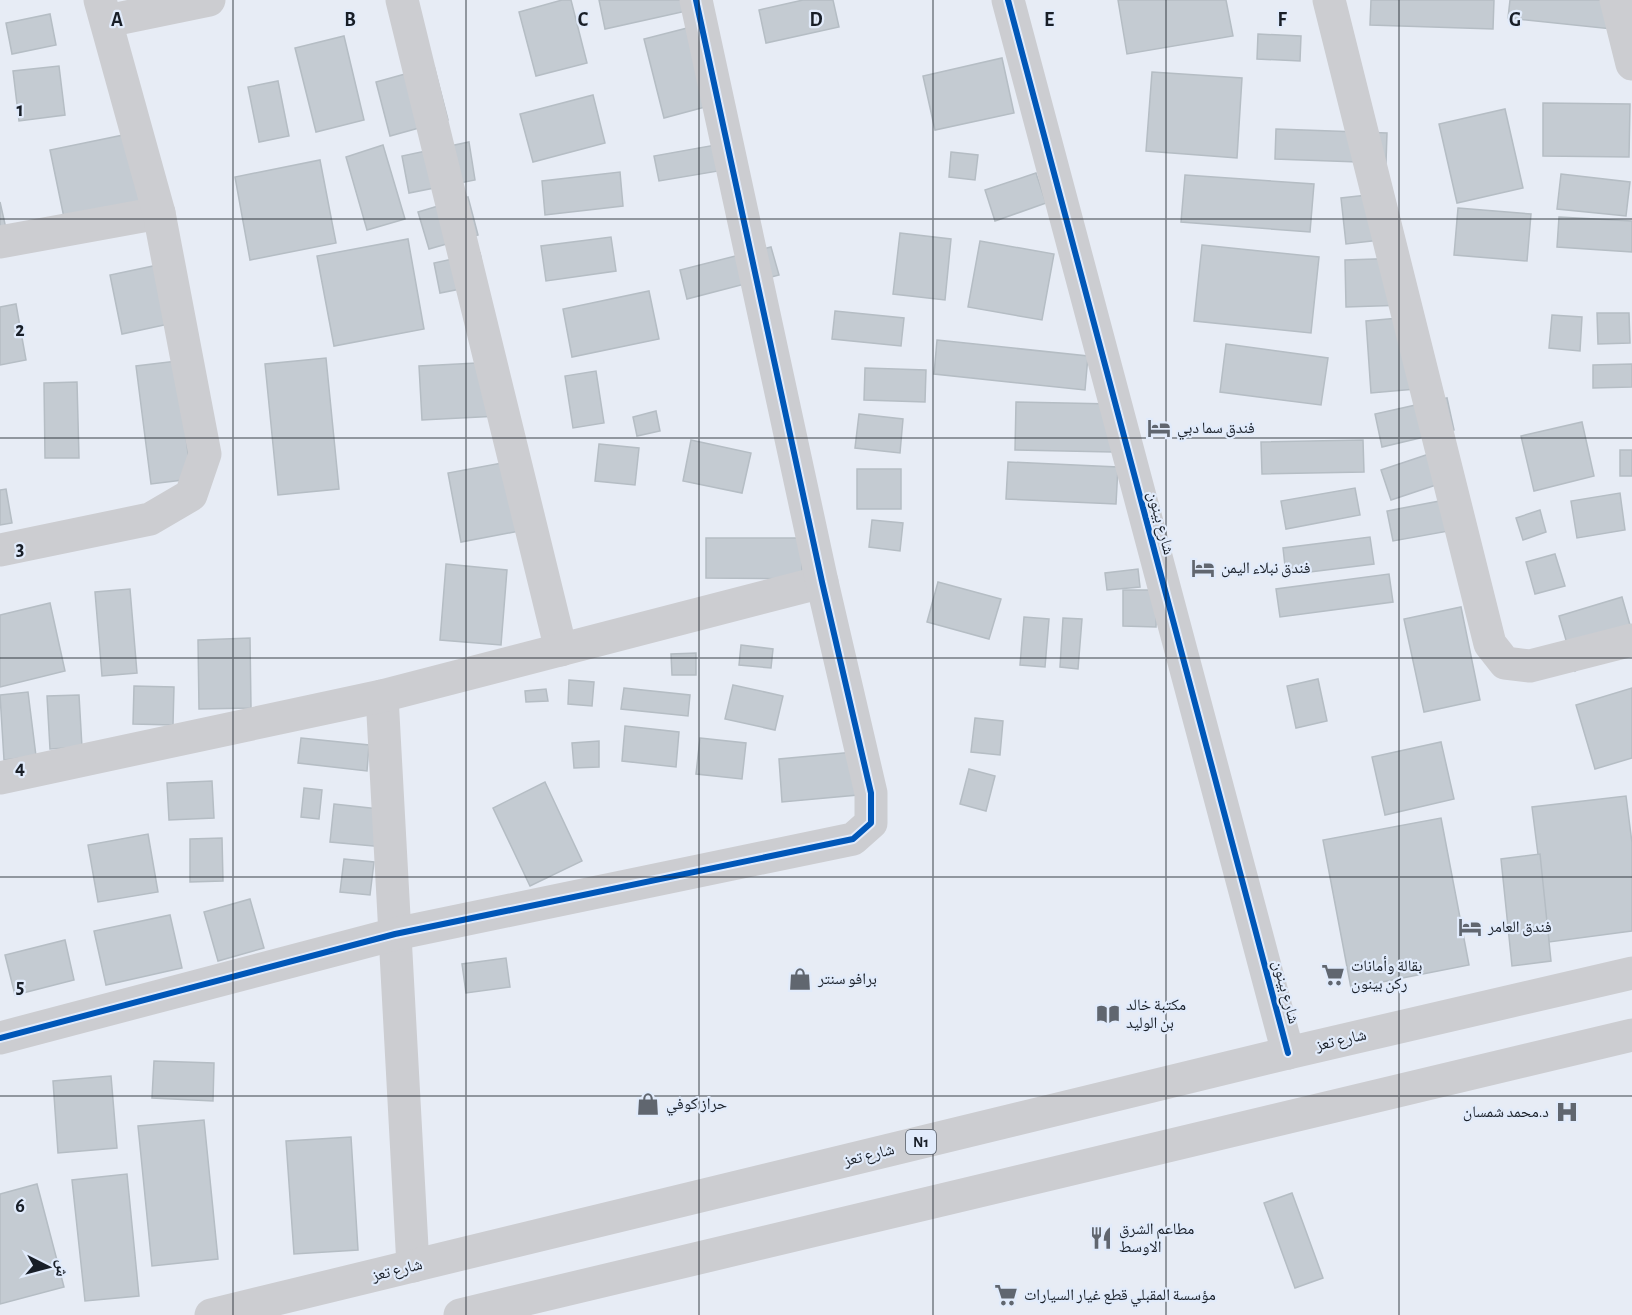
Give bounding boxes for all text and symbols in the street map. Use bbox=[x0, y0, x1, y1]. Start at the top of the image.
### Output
text: A bbox=[111, 10, 123, 30]
text: B bbox=[344, 10, 356, 30]
text: C bbox=[578, 10, 589, 30]
text: D bbox=[809, 10, 823, 30]
text: E bbox=[1044, 10, 1054, 30]
text: F bbox=[1277, 10, 1287, 30]
text: G bbox=[1509, 10, 1521, 30]
text: 1 bbox=[16, 100, 24, 120]
text: 2 bbox=[15, 320, 25, 340]
hotel icon: فندق سما دبي bbox=[1146, 415, 1172, 441]
place label: فندق سما دبي bbox=[1177, 420, 1255, 440]
street label: شارع بينون bbox=[1143, 490, 1177, 557]
text: 3 bbox=[16, 539, 24, 559]
hotel icon: فندق نبلاء اليمن bbox=[1190, 555, 1216, 581]
place label: فندق نبلاء اليمن bbox=[1221, 560, 1310, 578]
text: 4 bbox=[15, 758, 25, 778]
hotel icon: فندق العامر bbox=[1457, 914, 1483, 940]
place label: فندق العامر bbox=[1487, 919, 1552, 937]
place label: بقالة وأمانات ركن بينون bbox=[1351, 956, 1422, 994]
street label: شارع بينون bbox=[1268, 959, 1302, 1026]
supermarket icon: بقالة وأمانات ركن بينون bbox=[1320, 962, 1346, 988]
shop icon: برافو سنتر bbox=[787, 966, 813, 992]
place label: برافو سنتر bbox=[817, 971, 877, 988]
text: 5 bbox=[16, 977, 24, 997]
place label: مكتبة خالد بن الوليد bbox=[1126, 997, 1186, 1033]
library icon: مكتبة خالد بن الوليد bbox=[1095, 1001, 1121, 1027]
street label: شارع تعز bbox=[1313, 1026, 1368, 1056]
shop icon: حراز كوفي bbox=[635, 1091, 661, 1117]
place label: حراز كوفي bbox=[666, 1096, 727, 1116]
hospital icon: د.محمد شمسان bbox=[1554, 1099, 1580, 1125]
place label: د.محمد شمسان bbox=[1463, 1104, 1549, 1122]
road number: N1 bbox=[906, 1130, 936, 1154]
street label: شارع تعز bbox=[841, 1141, 896, 1171]
text: 6 bbox=[15, 1196, 25, 1216]
place label: مطاعم الشرق الاوسط bbox=[1119, 1221, 1194, 1256]
restaurant icon: مطاعم الشرق الاوسط bbox=[1088, 1225, 1114, 1251]
north arrow bbox=[18, 1237, 78, 1297]
street label: شارع تعز bbox=[369, 1256, 424, 1286]
text: ش bbox=[52, 1259, 71, 1278]
supermarket icon: مؤسسة المقبلي قطع غيار السيارات bbox=[993, 1282, 1019, 1308]
place label: مؤسسة المقبلي قطع غيار السيارات bbox=[1024, 1287, 1216, 1307]

